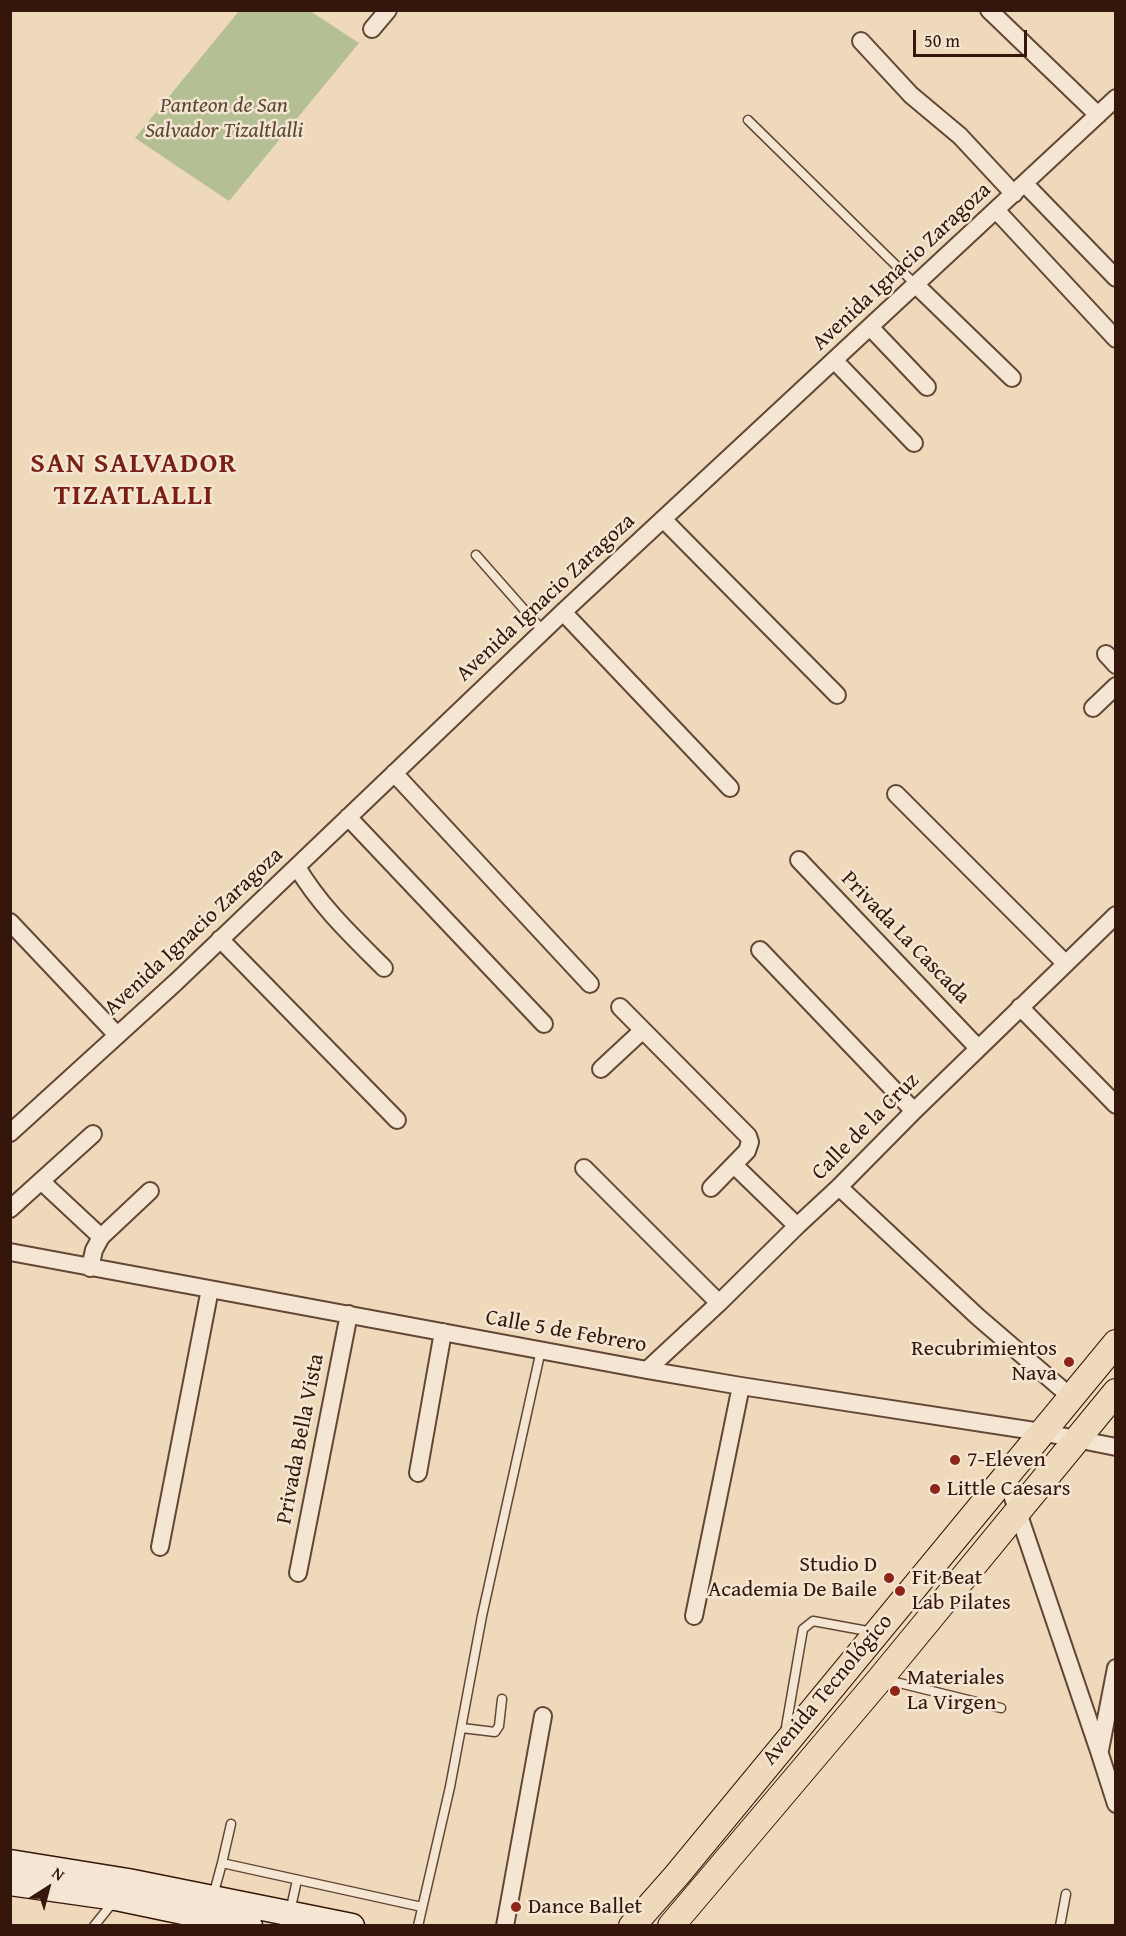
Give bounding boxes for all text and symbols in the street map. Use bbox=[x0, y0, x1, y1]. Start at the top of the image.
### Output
scale bar bbox=[916, 18, 1030, 56]
text: 50 m bbox=[924, 27, 960, 54]
park label: Panteon de San Salvador Tizaltlalli bbox=[145, 93, 303, 144]
street label: Avenida Ignacio Zaragoza bbox=[807, 177, 997, 357]
district label: SAN SALVADOR TIZATLALLI bbox=[30, 448, 238, 514]
street label: Avenida Ignacio Zaragoza bbox=[451, 508, 641, 688]
street label: Avenida Ignacio Zaragoza bbox=[99, 842, 289, 1022]
street label: Privada La Cascada bbox=[835, 866, 975, 1010]
street label: Calle de la Cruz bbox=[807, 1068, 925, 1186]
street label: Calle 5 de Febrero bbox=[484, 1305, 648, 1359]
place label: Recubrimientos Nava bbox=[911, 1336, 1057, 1388]
street label: Privada Bella Vista bbox=[272, 1352, 330, 1526]
marker: Recubrimientos Nava bbox=[1062, 1355, 1076, 1369]
place label: 7-Eleven bbox=[967, 1447, 1046, 1473]
marker: 7-Eleven bbox=[948, 1453, 962, 1467]
place label: Little Caesars bbox=[947, 1476, 1070, 1502]
marker: Little Caesars bbox=[928, 1482, 942, 1496]
place label: Studio D Academia De Baile bbox=[708, 1552, 877, 1604]
place label: Fit Beat Lab Pilates bbox=[912, 1565, 1011, 1616]
marker: Studio D Academia De Baile bbox=[882, 1571, 896, 1585]
marker: Fit Beat Lab Pilates bbox=[893, 1584, 907, 1598]
street label: Avenida Tecnológico bbox=[757, 1609, 899, 1771]
place label: Materiales La Virgen bbox=[907, 1665, 1004, 1717]
marker: Materiales La Virgen bbox=[888, 1684, 902, 1698]
north arrow bbox=[18, 1858, 78, 1918]
text: N bbox=[47, 1861, 70, 1886]
place label: Dance Ballet bbox=[528, 1894, 642, 1920]
marker: Dance Ballet bbox=[509, 1900, 523, 1914]

